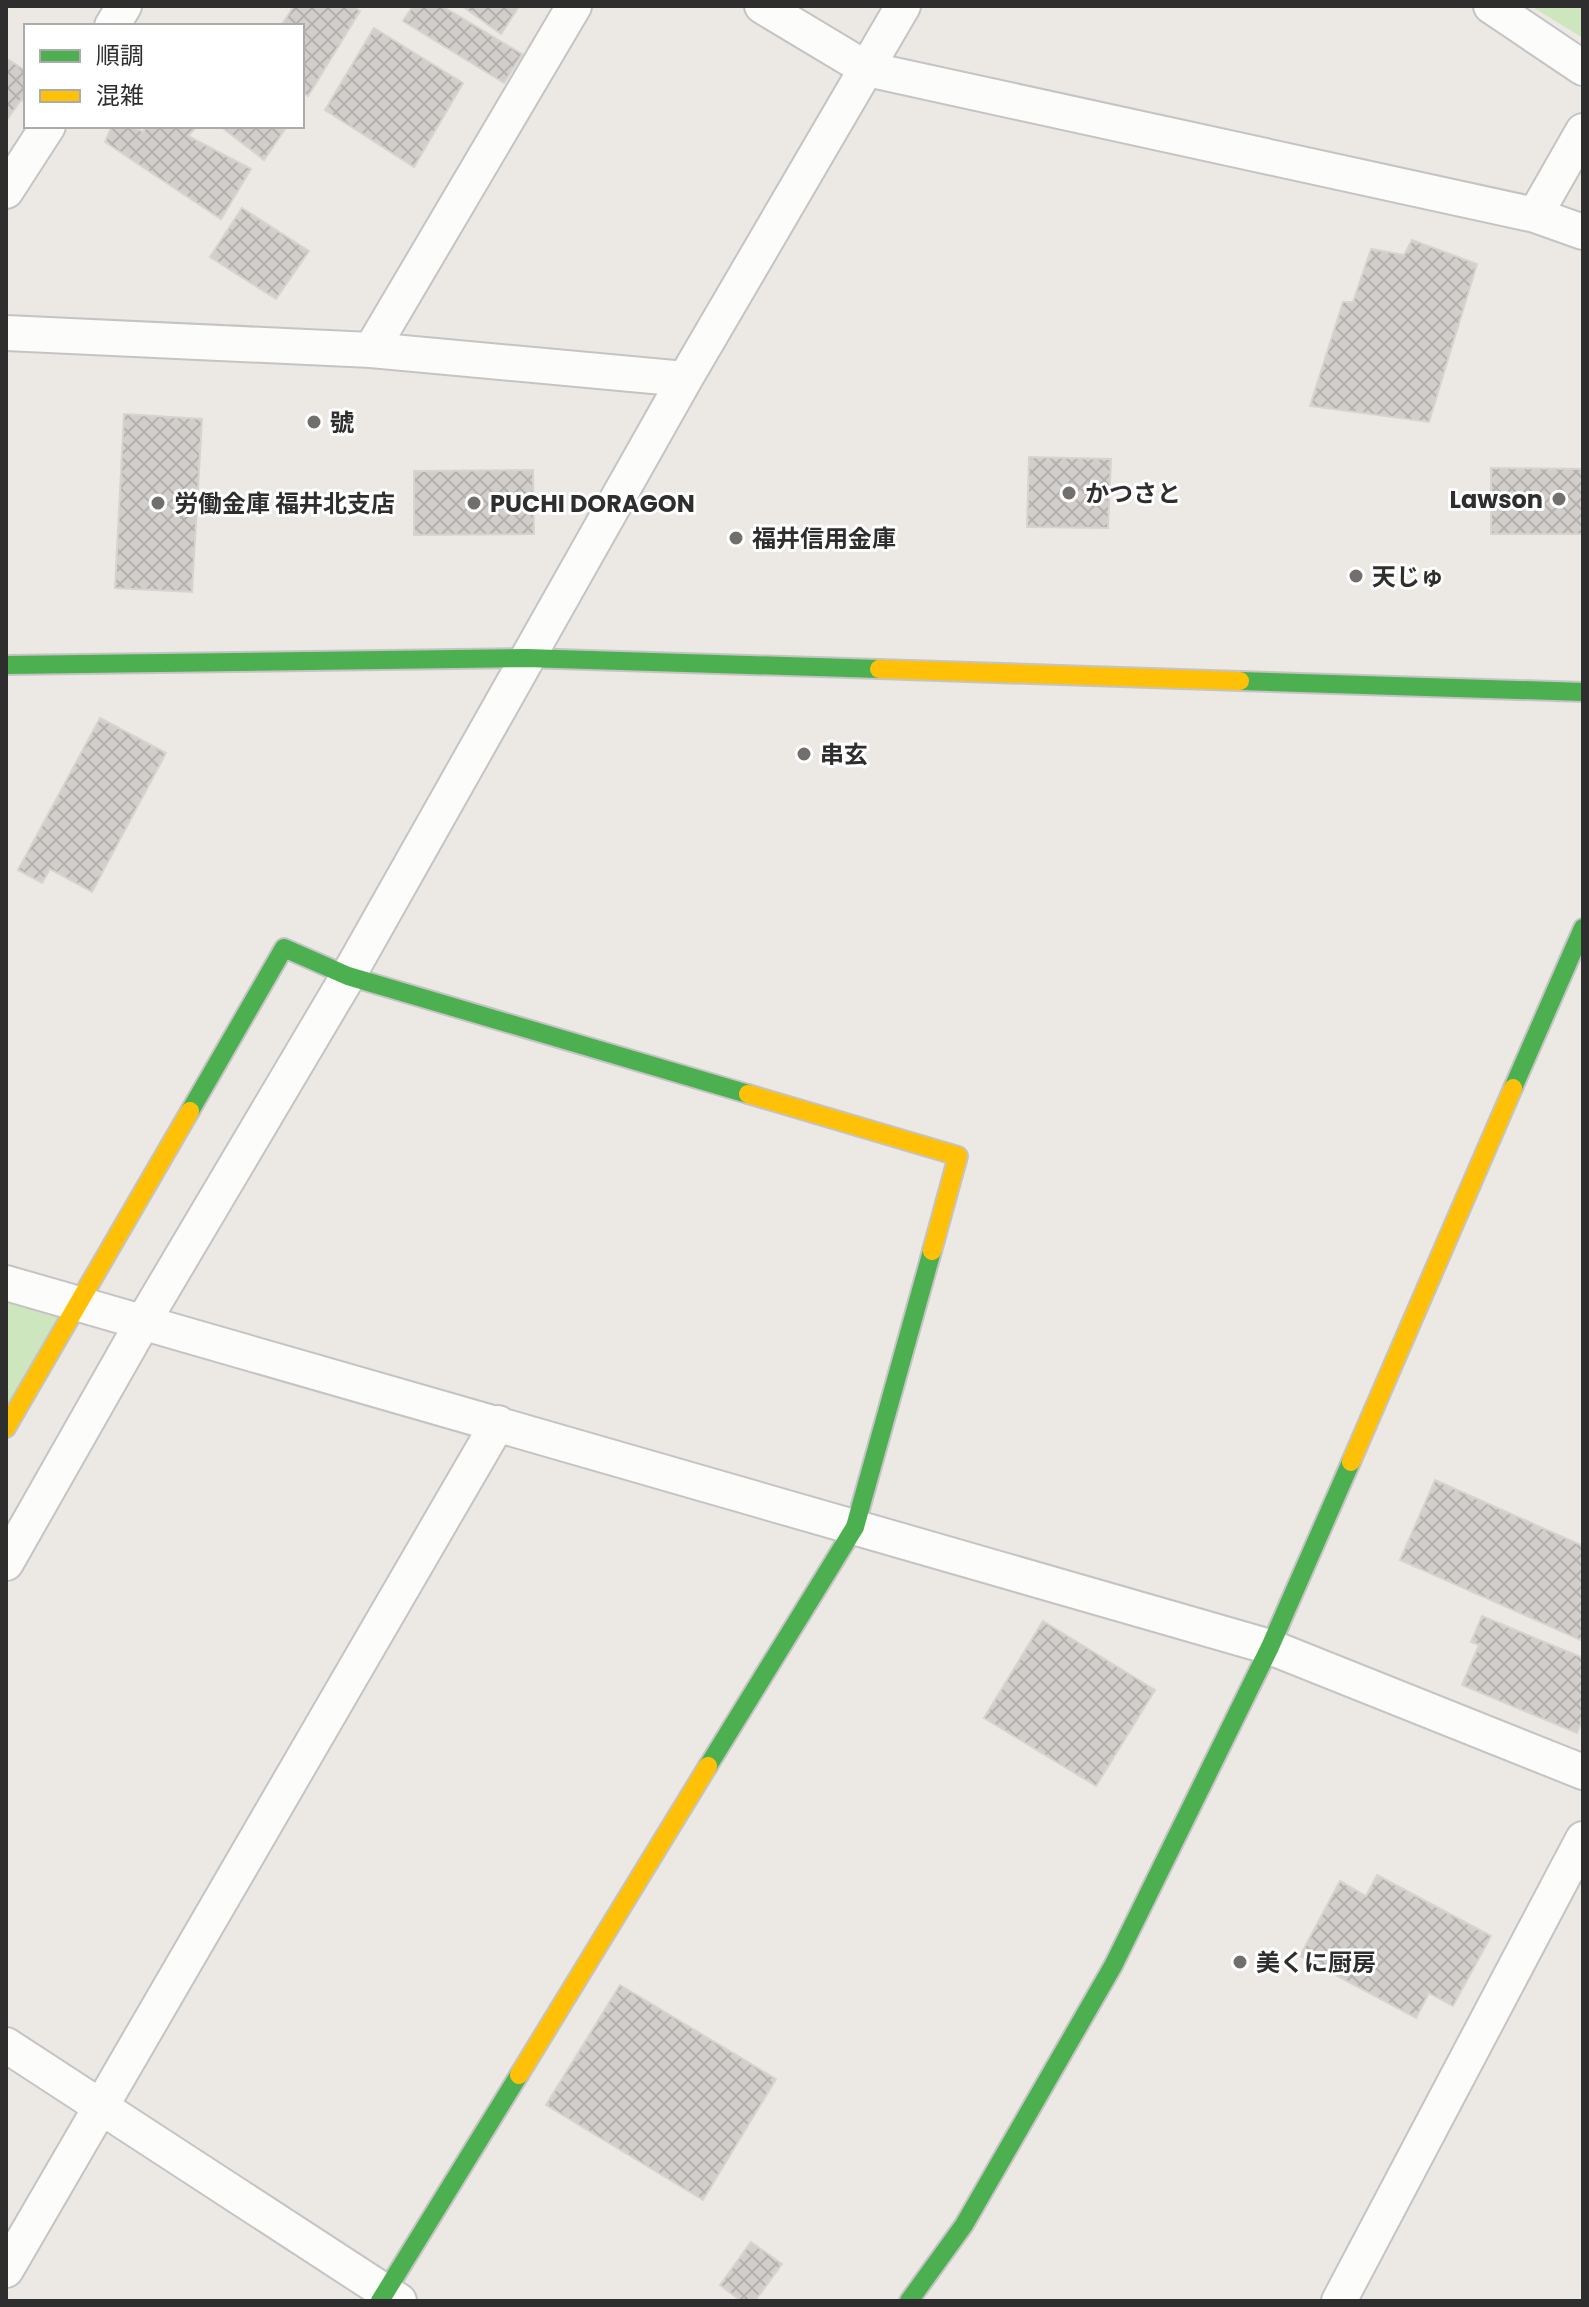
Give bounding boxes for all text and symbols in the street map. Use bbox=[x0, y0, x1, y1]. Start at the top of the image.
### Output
legend bbox=[24, 24, 304, 128]
text: 順調 bbox=[96, 39, 144, 72]
text: 混雑 bbox=[96, 79, 144, 112]
place label: 號 bbox=[330, 406, 354, 439]
marker: 號 bbox=[305, 413, 323, 431]
place label: かつさと bbox=[1085, 477, 1181, 510]
place label: Lawson bbox=[1450, 483, 1543, 516]
marker: かつさと bbox=[1060, 484, 1078, 502]
place label: 労働金庫 福井北支店 bbox=[174, 487, 395, 520]
place label: PUCHI DORAGON bbox=[490, 487, 695, 520]
marker: Lawson bbox=[1550, 490, 1568, 508]
marker: 労働金庫 福井北支店 bbox=[149, 494, 167, 512]
marker: PUCHI DORAGON bbox=[465, 494, 483, 512]
place label: 福井信用金庫 bbox=[752, 522, 896, 555]
marker: 福井信用金庫 bbox=[727, 529, 745, 547]
place label: 天じゅ bbox=[1372, 560, 1444, 593]
marker: 天じゅ bbox=[1347, 567, 1365, 585]
place label: 串玄 bbox=[820, 738, 868, 771]
marker: 串玄 bbox=[795, 745, 813, 763]
place label: 美くに厨房 bbox=[1256, 1946, 1376, 1979]
marker: 美くに厨房 bbox=[1231, 1953, 1249, 1971]

